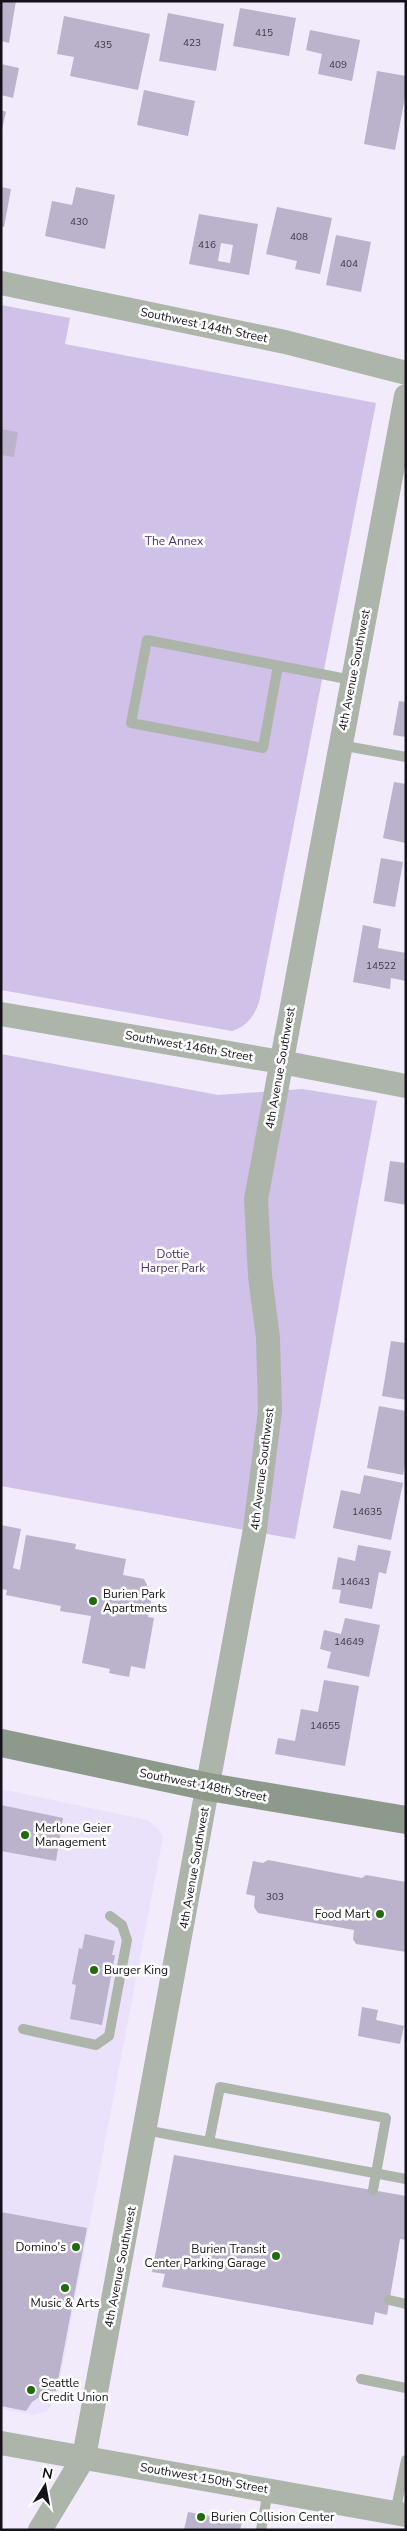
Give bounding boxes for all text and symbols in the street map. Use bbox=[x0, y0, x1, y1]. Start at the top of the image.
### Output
house number: 415 bbox=[255, 26, 273, 40]
house number: 423 bbox=[183, 36, 201, 50]
house number: 435 bbox=[94, 38, 112, 52]
house number: 409 bbox=[329, 58, 347, 72]
house number: 430 bbox=[70, 215, 88, 229]
house number: 408 bbox=[290, 230, 308, 244]
house number: 416 bbox=[198, 238, 216, 252]
house number: 404 bbox=[340, 257, 358, 271]
street label: Southwest 144th Street bbox=[139, 304, 270, 346]
park label: The Annex bbox=[145, 533, 204, 549]
street label: 4th Avenue Southwest bbox=[334, 607, 374, 732]
house number: 14522 bbox=[366, 959, 396, 973]
street label: 4th Avenue Southwest bbox=[261, 1005, 299, 1130]
street label: Southwest 146th Street bbox=[124, 1027, 255, 1065]
park label: Dottie Harper Park bbox=[141, 1246, 206, 1276]
street label: 4th Avenue Southwest bbox=[247, 1406, 278, 1531]
house number: 14635 bbox=[352, 1505, 382, 1519]
house number: 14643 bbox=[340, 1575, 370, 1589]
place label: Burien Park Apartments bbox=[103, 1586, 168, 1616]
marker: Burien Park Apartments bbox=[87, 1595, 99, 1607]
house number: 14649 bbox=[334, 1635, 364, 1649]
house number: 14655 bbox=[310, 1719, 340, 1733]
street label: Southwest 148th Street bbox=[138, 1765, 269, 1805]
street label: 4th Avenue Southwest bbox=[175, 1805, 213, 1930]
place label: Merlone Geier Management bbox=[35, 1820, 112, 1850]
marker: Merlone Geier Management bbox=[19, 1829, 31, 1841]
house number: 303 bbox=[266, 1890, 284, 1904]
place label: Food Mart bbox=[315, 1906, 371, 1922]
marker: Food Mart bbox=[374, 1908, 386, 1920]
place label: Burger King bbox=[104, 1962, 168, 1978]
marker: Burger King bbox=[88, 1964, 100, 1976]
street label: 4th Avenue Southwest bbox=[100, 2204, 140, 2329]
place label: Domino's bbox=[15, 2239, 66, 2255]
marker: Domino's bbox=[70, 2241, 82, 2253]
place label: Burien Transit Center Parking Garage bbox=[144, 2241, 267, 2271]
marker: Burien Transit Center Parking Garage bbox=[270, 2250, 282, 2262]
marker: Music & Arts bbox=[59, 2282, 71, 2294]
place label: Music & Arts bbox=[31, 2295, 100, 2311]
place label: Seattle Credit Union bbox=[41, 2375, 109, 2405]
marker: Seattle Credit Union bbox=[25, 2384, 37, 2396]
street label: Southwest 150th Street bbox=[139, 2459, 270, 2497]
north arrow bbox=[20, 2461, 70, 2511]
text: N bbox=[40, 2463, 54, 2484]
place label: Burien Collision Center bbox=[211, 2509, 335, 2525]
marker: Burien Collision Center bbox=[195, 2511, 207, 2523]

